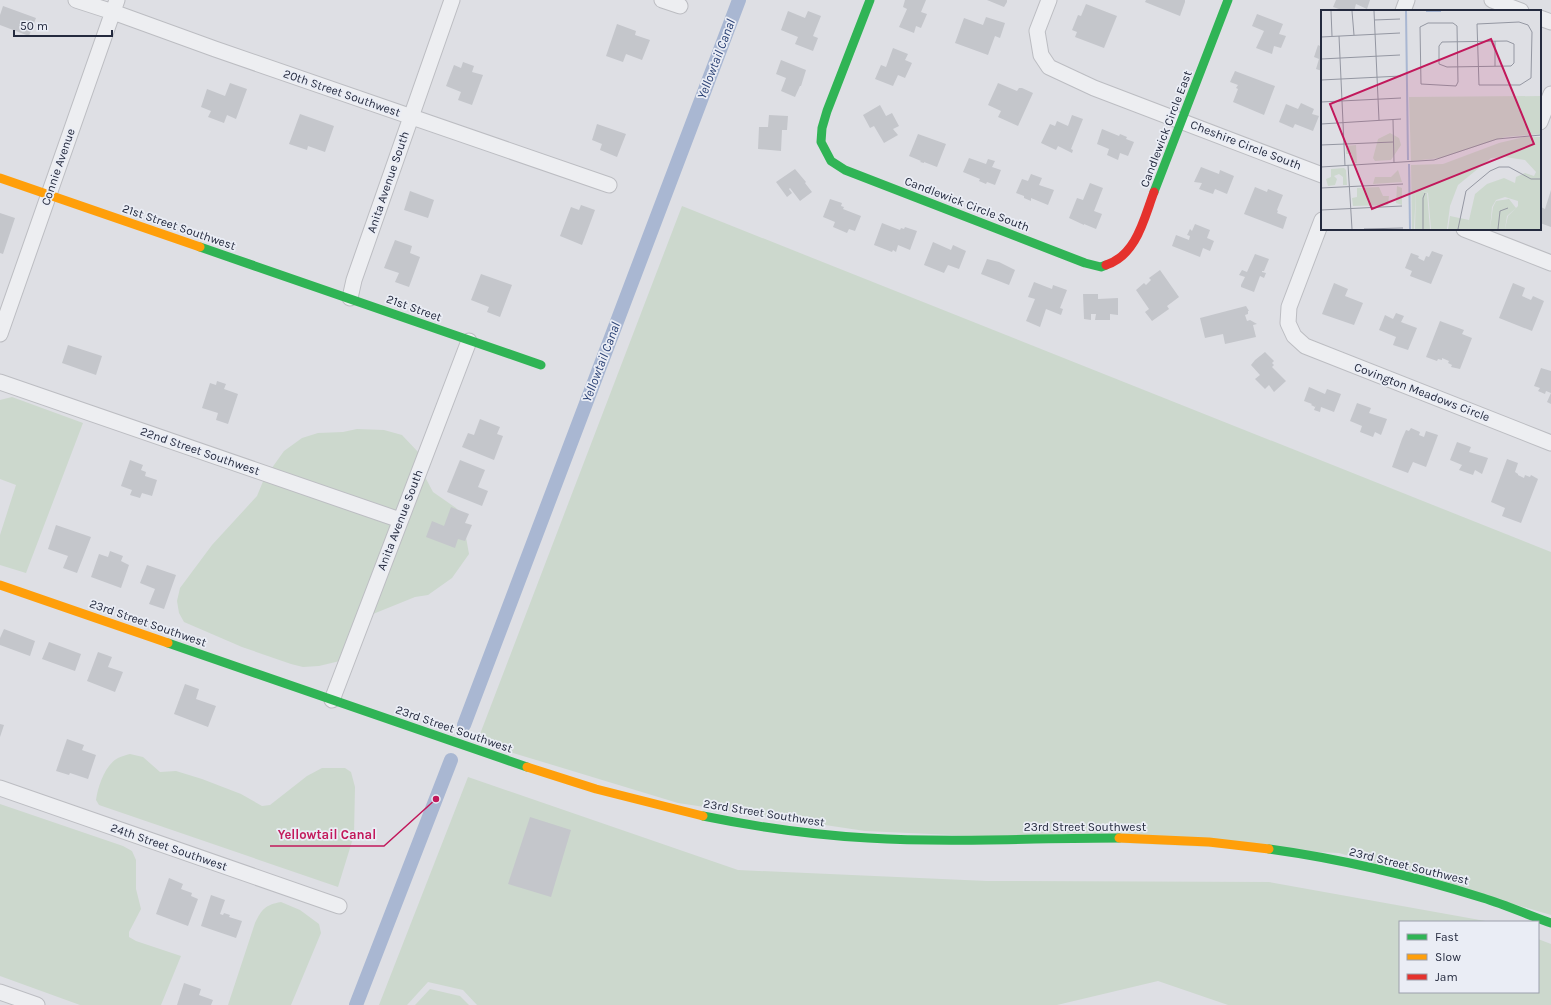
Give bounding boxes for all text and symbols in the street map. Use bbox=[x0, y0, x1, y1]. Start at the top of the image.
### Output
inset map bbox=[1321, 10, 1541, 230]
scale bar bbox=[14, 12, 112, 38]
water label: Yellowtail Canal bbox=[694, 17, 738, 101]
text: 50 m bbox=[20, 19, 48, 33]
street label: 20th Street Southwest bbox=[282, 66, 403, 120]
street label: Candlewick Circle East bbox=[1137, 68, 1195, 189]
street label: Cheshire Circle South bbox=[1188, 117, 1304, 173]
street label: Connie Avenue bbox=[38, 127, 78, 207]
street label: Anita Avenue South bbox=[364, 129, 412, 235]
street label: Candlewick Circle South bbox=[903, 174, 1031, 234]
street label: 21st Street Southwest bbox=[121, 201, 238, 253]
street label: 21st Street bbox=[385, 292, 444, 325]
water label: Yellowtail Canal bbox=[579, 320, 623, 404]
street label: Covington Meadows Circle bbox=[1352, 360, 1492, 424]
street label: 22nd Street Southwest bbox=[138, 424, 262, 478]
street label: Anita Avenue South bbox=[374, 468, 426, 572]
street label: 23rd Street Southwest bbox=[88, 596, 209, 650]
street label: 23rd Street Southwest bbox=[394, 702, 515, 756]
street label: 23rd Street Southwest bbox=[702, 796, 826, 830]
street label: 24th Street Southwest bbox=[109, 820, 230, 874]
street label: 23rd Street Southwest bbox=[1024, 820, 1147, 834]
callout: Yellowtail Canal bbox=[270, 821, 384, 846]
text: Yellowtail Canal bbox=[278, 827, 376, 842]
street label: 23rd Street Southwest bbox=[1348, 844, 1471, 888]
legend bbox=[1399, 921, 1539, 993]
text: Fast bbox=[1435, 930, 1459, 944]
text: Slow bbox=[1435, 950, 1461, 964]
text: Jam bbox=[1435, 970, 1458, 984]

